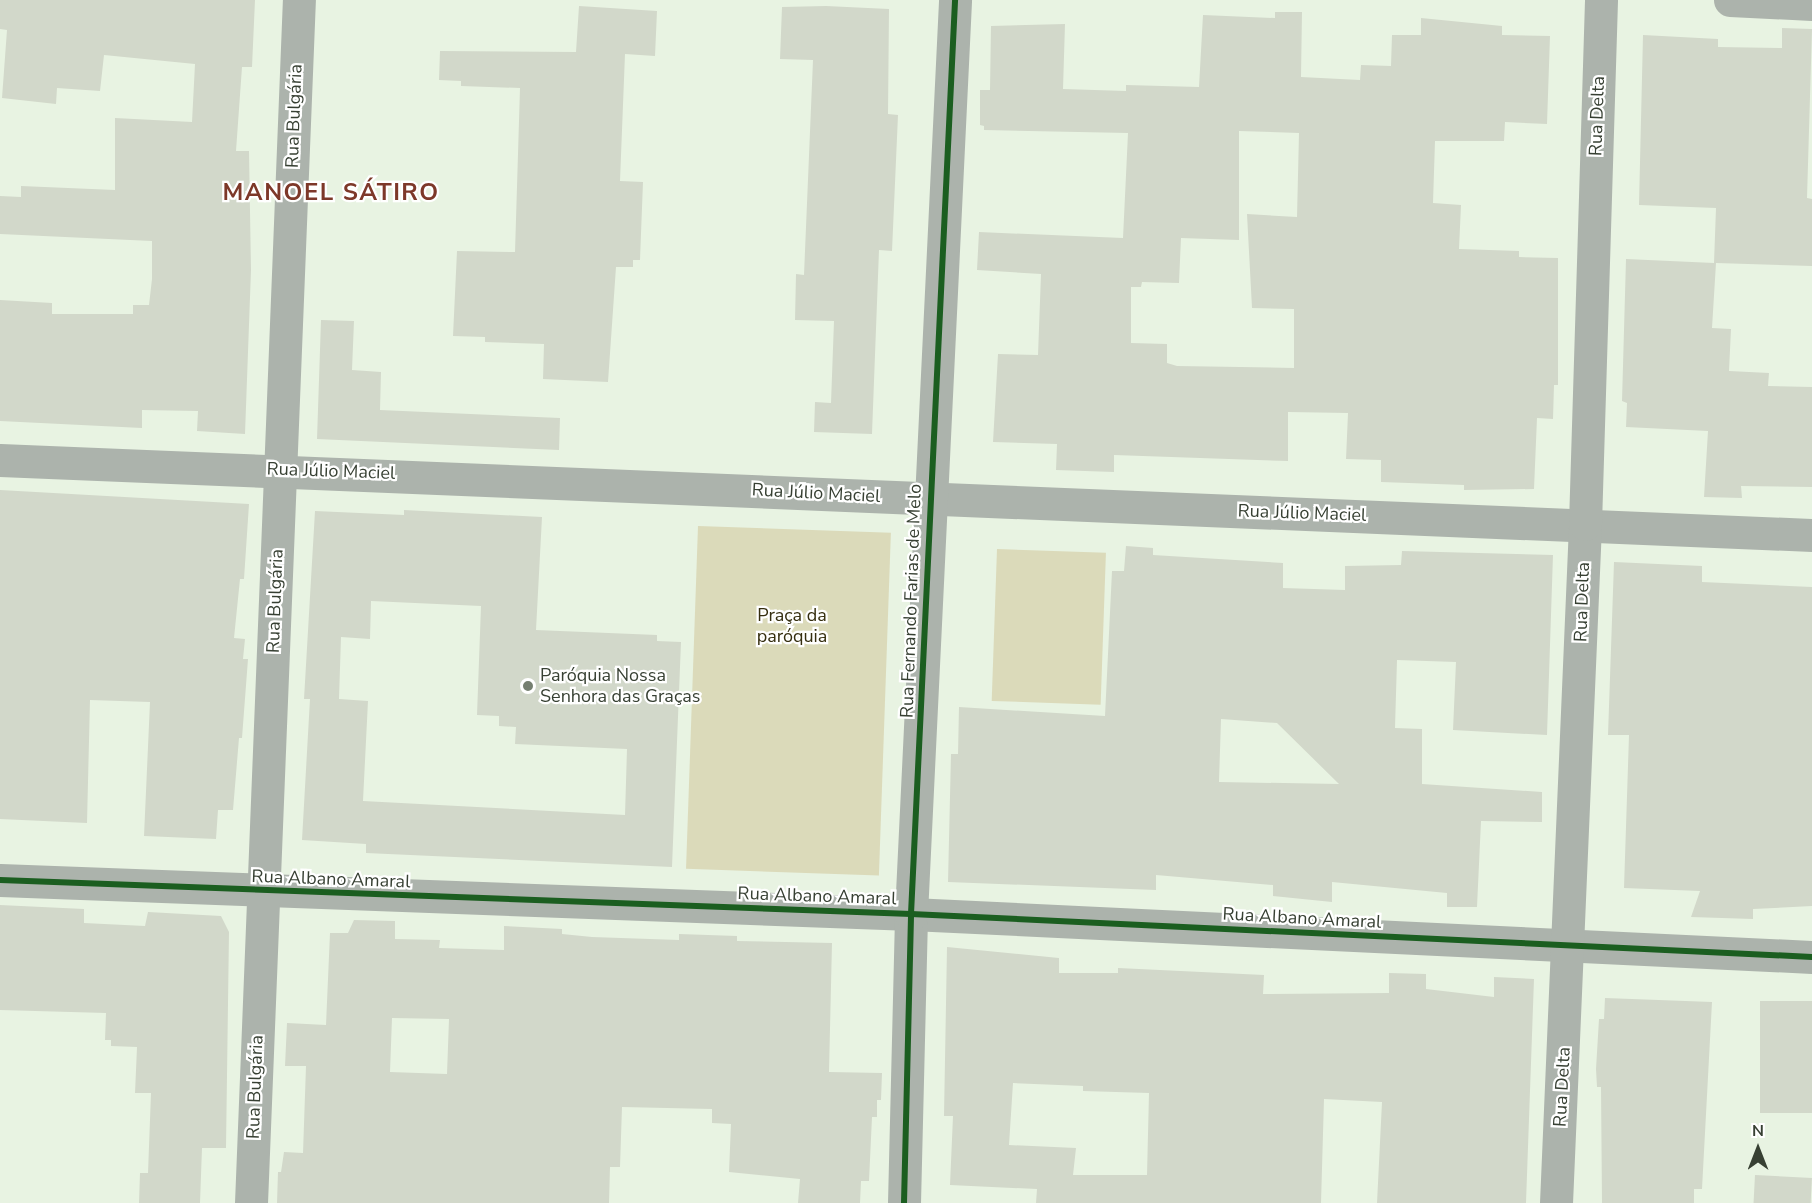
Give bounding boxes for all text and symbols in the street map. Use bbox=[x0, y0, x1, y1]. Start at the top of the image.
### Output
street label: Rua Bulgária bbox=[281, 64, 307, 168]
street label: Rua Delta bbox=[1585, 76, 1609, 156]
district label: MANOEL SÁTIRO bbox=[222, 179, 440, 207]
street label: Rua Júlio Maciel bbox=[266, 458, 396, 484]
street label: Rua Júlio Maciel bbox=[751, 479, 881, 507]
street label: Rua Fernando Farias de Melo bbox=[896, 484, 926, 718]
street label: Rua Júlio Maciel bbox=[1237, 500, 1367, 526]
street label: Rua Bulgária bbox=[262, 549, 288, 653]
street label: Rua Delta bbox=[1570, 562, 1594, 642]
park label: Praça da paróquia bbox=[757, 605, 827, 648]
place label: Paróquia Nossa Senhora das Graças bbox=[540, 665, 700, 708]
marker: Paróquia Nossa Senhora das Graças bbox=[521, 679, 535, 693]
street label: Rua Albano Amaral bbox=[251, 865, 411, 893]
street label: Rua Albano Amaral bbox=[737, 882, 897, 910]
street label: Rua Albano Amaral bbox=[1222, 903, 1382, 933]
street label: Rua Bulgária bbox=[242, 1035, 268, 1139]
street label: Rua Delta bbox=[1549, 1046, 1575, 1128]
north arrow bbox=[1728, 1119, 1788, 1179]
text: N bbox=[1752, 1120, 1764, 1142]

